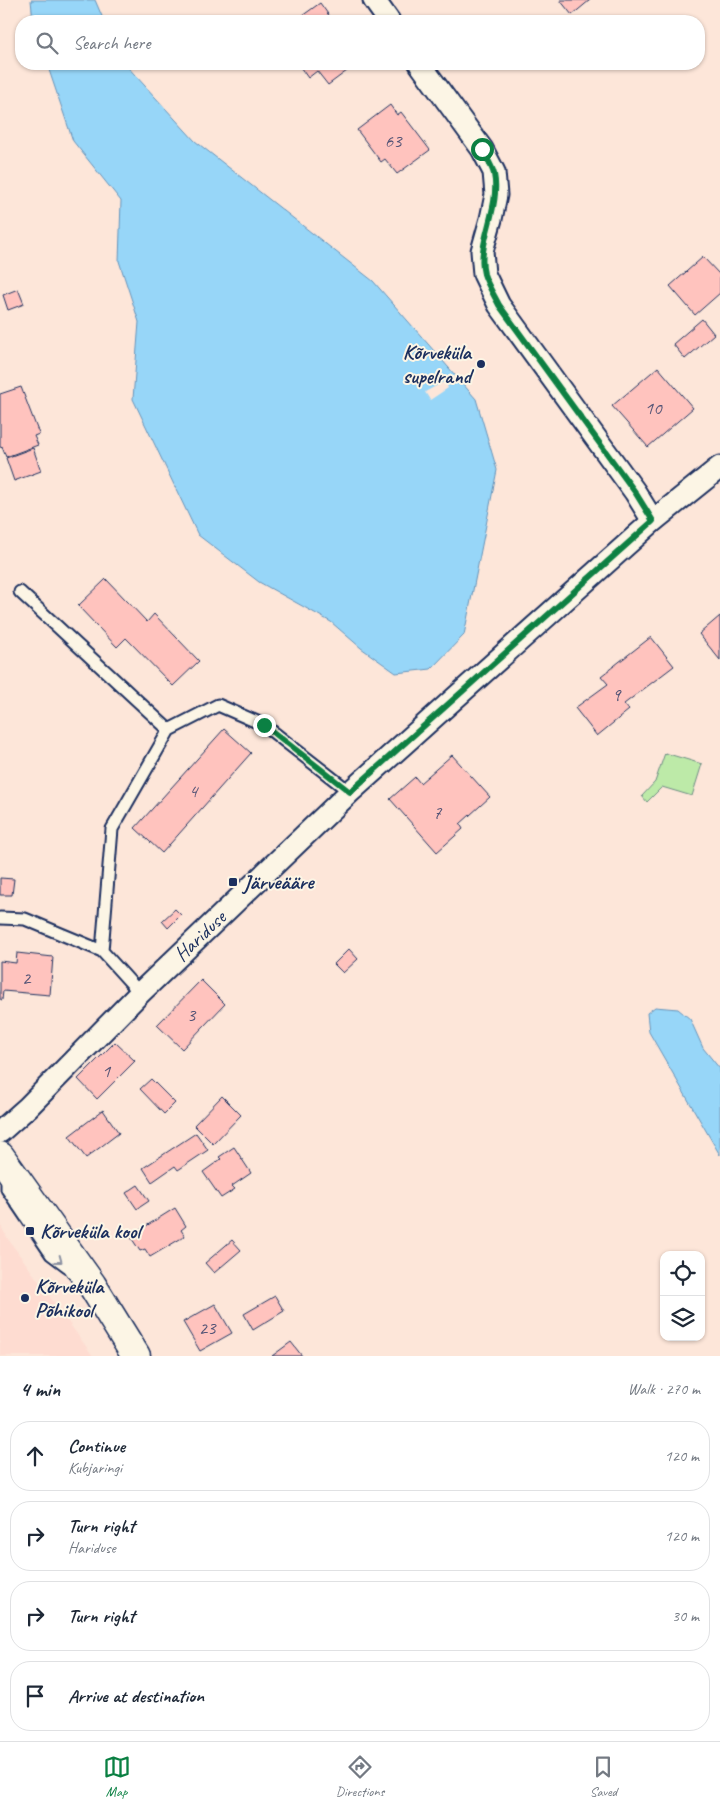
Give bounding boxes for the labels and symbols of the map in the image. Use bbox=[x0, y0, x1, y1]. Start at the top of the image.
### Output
house number: 63 bbox=[384, 129, 403, 153]
route start bbox=[471, 138, 494, 161]
place label: Kõrveküla supelrand bbox=[403, 339, 475, 389]
marker: Kõrveküla supelrand bbox=[475, 358, 487, 370]
house number: 10 bbox=[644, 396, 663, 420]
house number: 9 bbox=[612, 683, 622, 707]
route end bbox=[253, 714, 276, 737]
house number: 4 bbox=[189, 779, 200, 803]
house number: 7 bbox=[433, 801, 443, 825]
place label: Järveääre bbox=[241, 869, 315, 895]
marker: Järveääre bbox=[227, 876, 239, 888]
street label: Hariduse bbox=[168, 903, 233, 967]
house number: 2 bbox=[22, 966, 32, 990]
house number: 3 bbox=[187, 1003, 197, 1027]
house number: 1 bbox=[102, 1059, 112, 1083]
place label: Kõrveküla kool bbox=[40, 1218, 144, 1244]
marker: Kõrveküla kool bbox=[24, 1225, 36, 1237]
one-way arrow bbox=[53, 1254, 62, 1262]
place label: Kõrveküla Põhikool bbox=[35, 1273, 105, 1323]
marker: Kõrveküla Põhikool bbox=[19, 1292, 31, 1304]
house number: 23 bbox=[198, 1316, 217, 1340]

